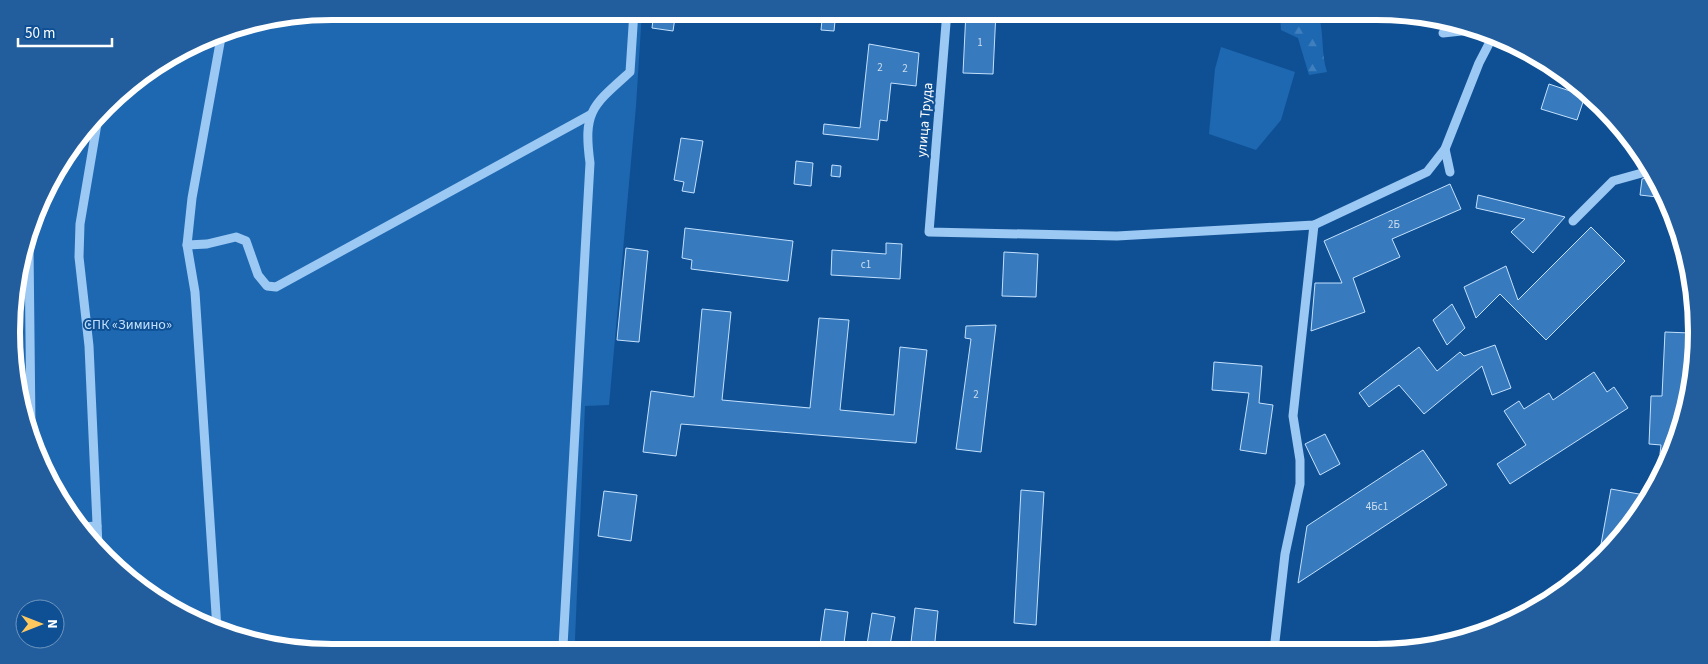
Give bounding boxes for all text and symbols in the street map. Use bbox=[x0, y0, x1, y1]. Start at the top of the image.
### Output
scale bar bbox=[18, 15, 111, 47]
text: 50 m bbox=[25, 23, 55, 44]
house number: 1 bbox=[977, 35, 983, 50]
house number: 2 bbox=[877, 60, 883, 75]
house number: 2 bbox=[902, 61, 908, 76]
street label: улица Труда bbox=[912, 82, 938, 158]
house number: 2Б bbox=[1388, 217, 1400, 232]
house number: с1 bbox=[861, 257, 871, 272]
park label: СПК «Зимино» bbox=[84, 315, 172, 335]
house number: 2 bbox=[973, 387, 979, 402]
house number: 4Бс1 bbox=[1366, 499, 1388, 514]
north arrow bbox=[15, 599, 65, 649]
text: N bbox=[42, 619, 62, 629]

